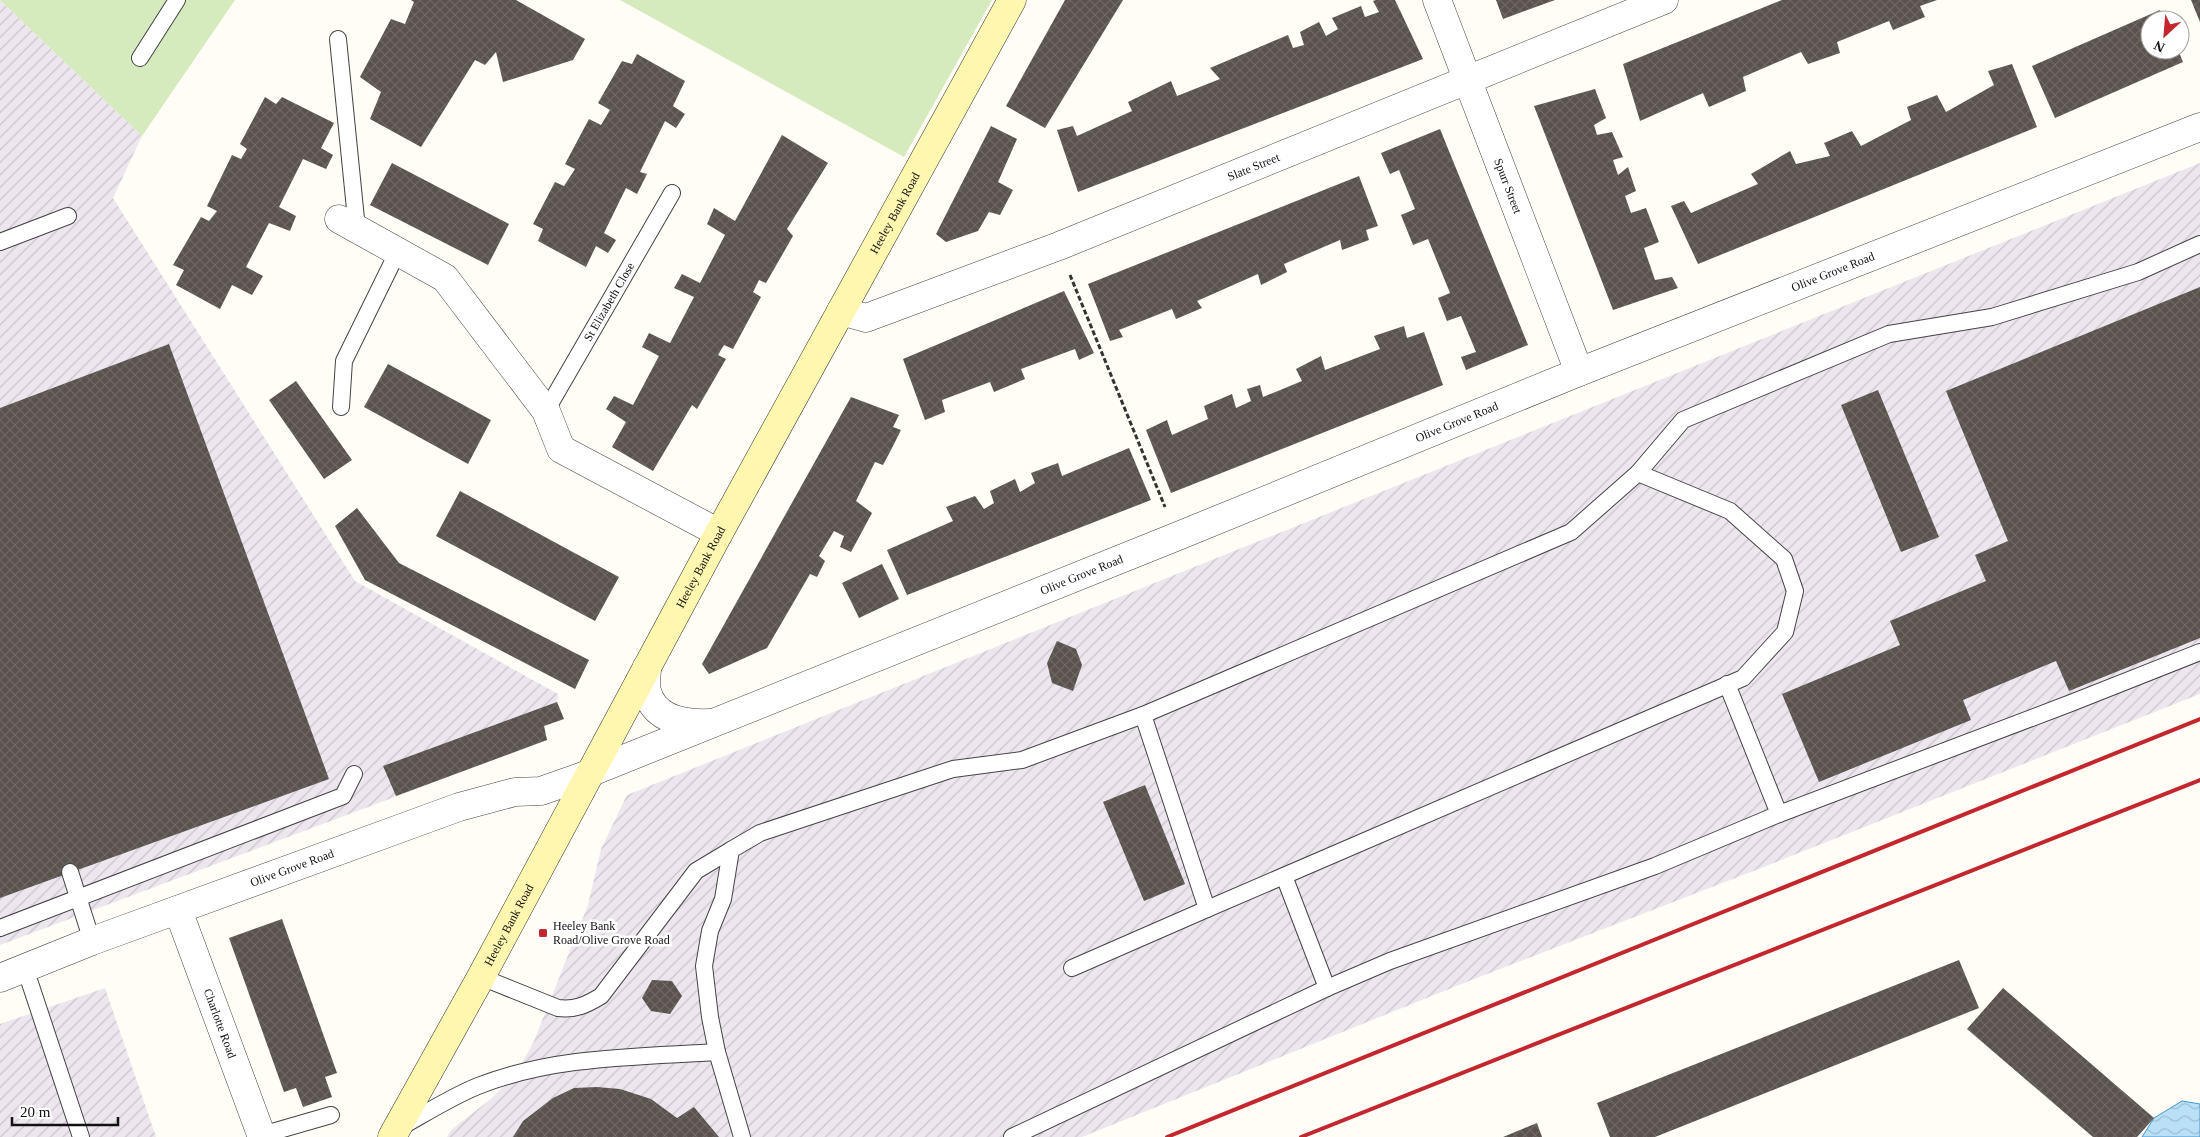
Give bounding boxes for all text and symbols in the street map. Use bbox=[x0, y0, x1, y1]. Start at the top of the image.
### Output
north arrow bbox=[2140, 10, 2190, 60]
text: N bbox=[2152, 37, 2167, 55]
street label: Slate Street bbox=[1225, 150, 1282, 184]
street label: Spurr Street bbox=[1491, 156, 1525, 216]
street label: Heeley Bank Road bbox=[867, 170, 923, 256]
street label: Olive Grove Road bbox=[1789, 249, 1876, 295]
street label: St Elizabeth Close bbox=[581, 260, 637, 344]
street label: Olive Grove Road bbox=[1413, 399, 1500, 445]
street label: Heeley Bank Road bbox=[673, 524, 728, 611]
street label: Olive Grove Road bbox=[1038, 552, 1125, 598]
street label: Olive Grove Road bbox=[248, 846, 336, 890]
street label: Heeley Bank Road bbox=[481, 882, 536, 968]
place label: Heeley Bank Road/Olive Grove Road bbox=[553, 919, 670, 947]
marker: Heeley Bank Road/Olive Grove Road bbox=[537, 927, 549, 939]
street label: Charlotte Road bbox=[201, 987, 239, 1060]
scale bar bbox=[12, 1094, 119, 1126]
text: 20 m bbox=[20, 1104, 51, 1120]

